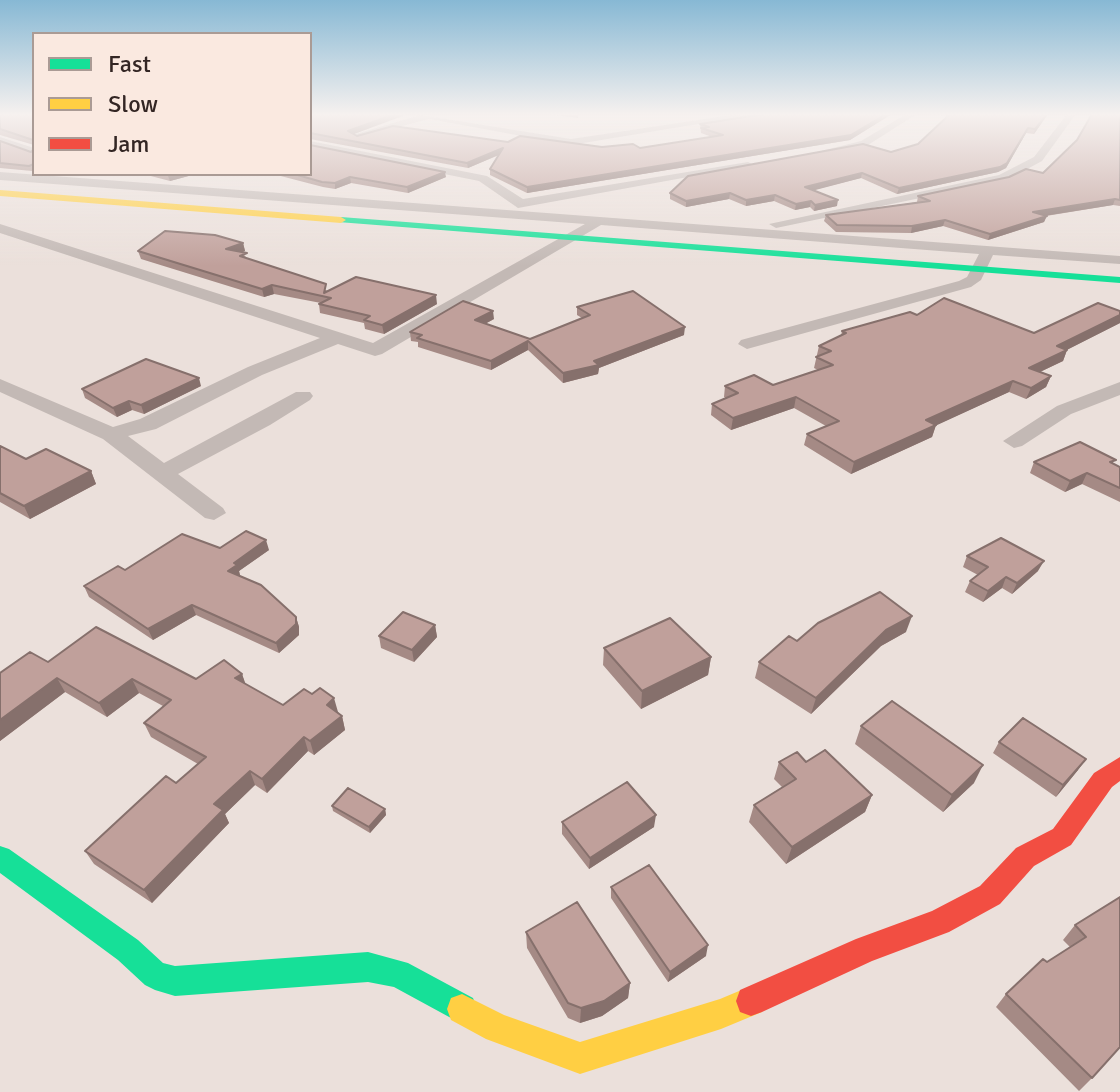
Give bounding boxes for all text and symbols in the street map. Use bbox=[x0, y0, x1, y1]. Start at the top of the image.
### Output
legend bbox=[32, 32, 312, 176]
text: Fast bbox=[108, 49, 151, 79]
text: Slow bbox=[108, 89, 158, 119]
text: Jam bbox=[108, 129, 149, 159]

